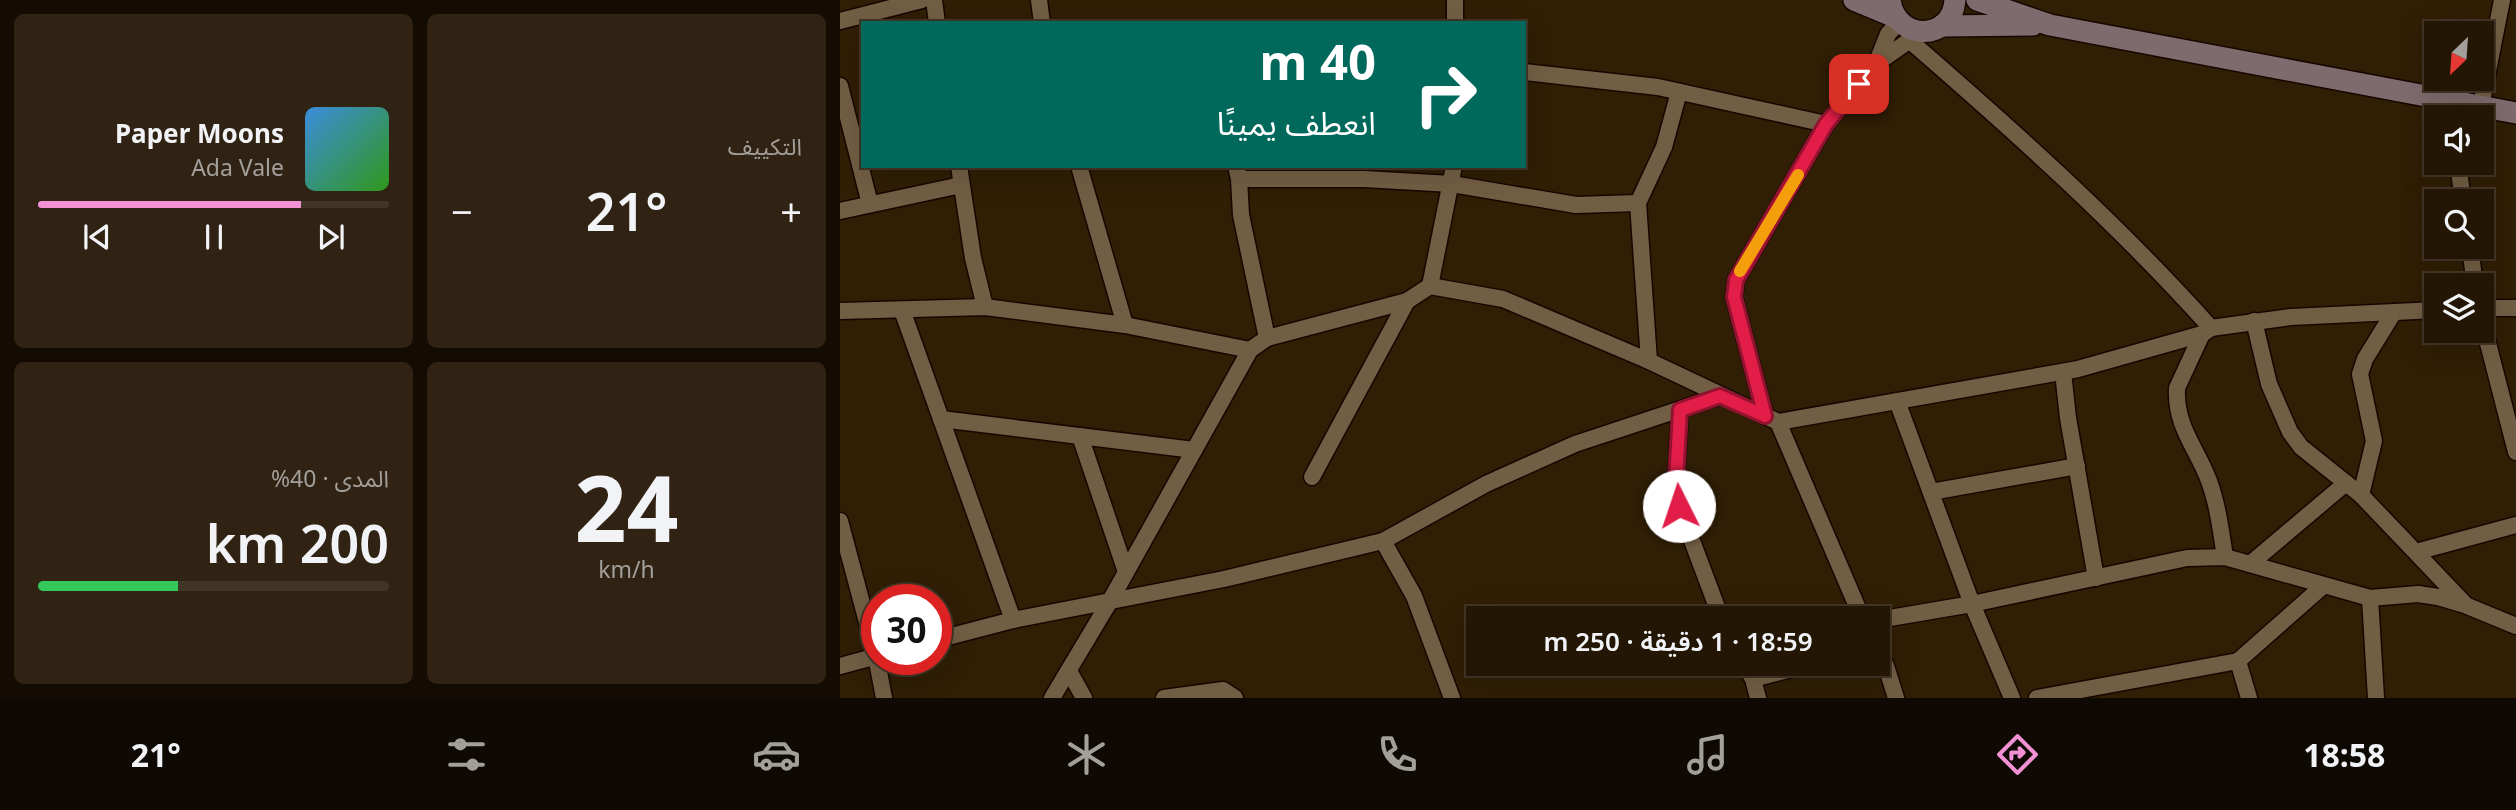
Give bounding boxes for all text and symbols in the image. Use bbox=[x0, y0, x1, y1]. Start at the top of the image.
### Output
north arrow bbox=[2424, 21, 2494, 91]
map controls bbox=[2424, 21, 2494, 343]
text: 40 m bbox=[1259, 28, 1376, 94]
icon: right bbox=[1400, 49, 1491, 140]
pin bbox=[1829, 54, 1889, 114]
icon: arrive bbox=[1840, 65, 1878, 103]
text: انعطف يمينًا bbox=[1217, 101, 1376, 144]
button: sound bbox=[2424, 105, 2494, 175]
text: Paper Moons bbox=[115, 115, 284, 151]
text: التكييف bbox=[728, 130, 802, 162]
text: Ada Vale bbox=[191, 151, 284, 183]
text: 21° bbox=[586, 175, 667, 246]
text: − bbox=[451, 185, 473, 237]
text: + bbox=[780, 185, 802, 237]
button: search bbox=[2424, 189, 2494, 259]
icon: previous bbox=[78, 218, 116, 256]
icon: pause bbox=[195, 218, 233, 256]
icon: next bbox=[312, 218, 350, 256]
button: layers bbox=[2424, 273, 2494, 343]
text: 24 bbox=[574, 445, 679, 569]
text: المدى · 40% bbox=[271, 462, 389, 494]
position arrow bbox=[1642, 469, 1716, 543]
text: 200 km bbox=[206, 507, 389, 578]
text: km/h bbox=[598, 553, 655, 585]
speed limit sign: 30 bbox=[861, 584, 952, 675]
text: 18:59 · 1 دقيقة · 250 m bbox=[1543, 623, 1813, 659]
icon: filters bbox=[442, 730, 491, 779]
icon: car bbox=[752, 730, 801, 779]
icon: climate bbox=[1062, 730, 1111, 779]
icon: phone bbox=[1373, 730, 1422, 779]
icon: music bbox=[1683, 730, 1732, 779]
icon: directions bbox=[1993, 730, 2042, 779]
text: 21° bbox=[131, 733, 181, 776]
text: 18:58 bbox=[2303, 733, 2385, 776]

